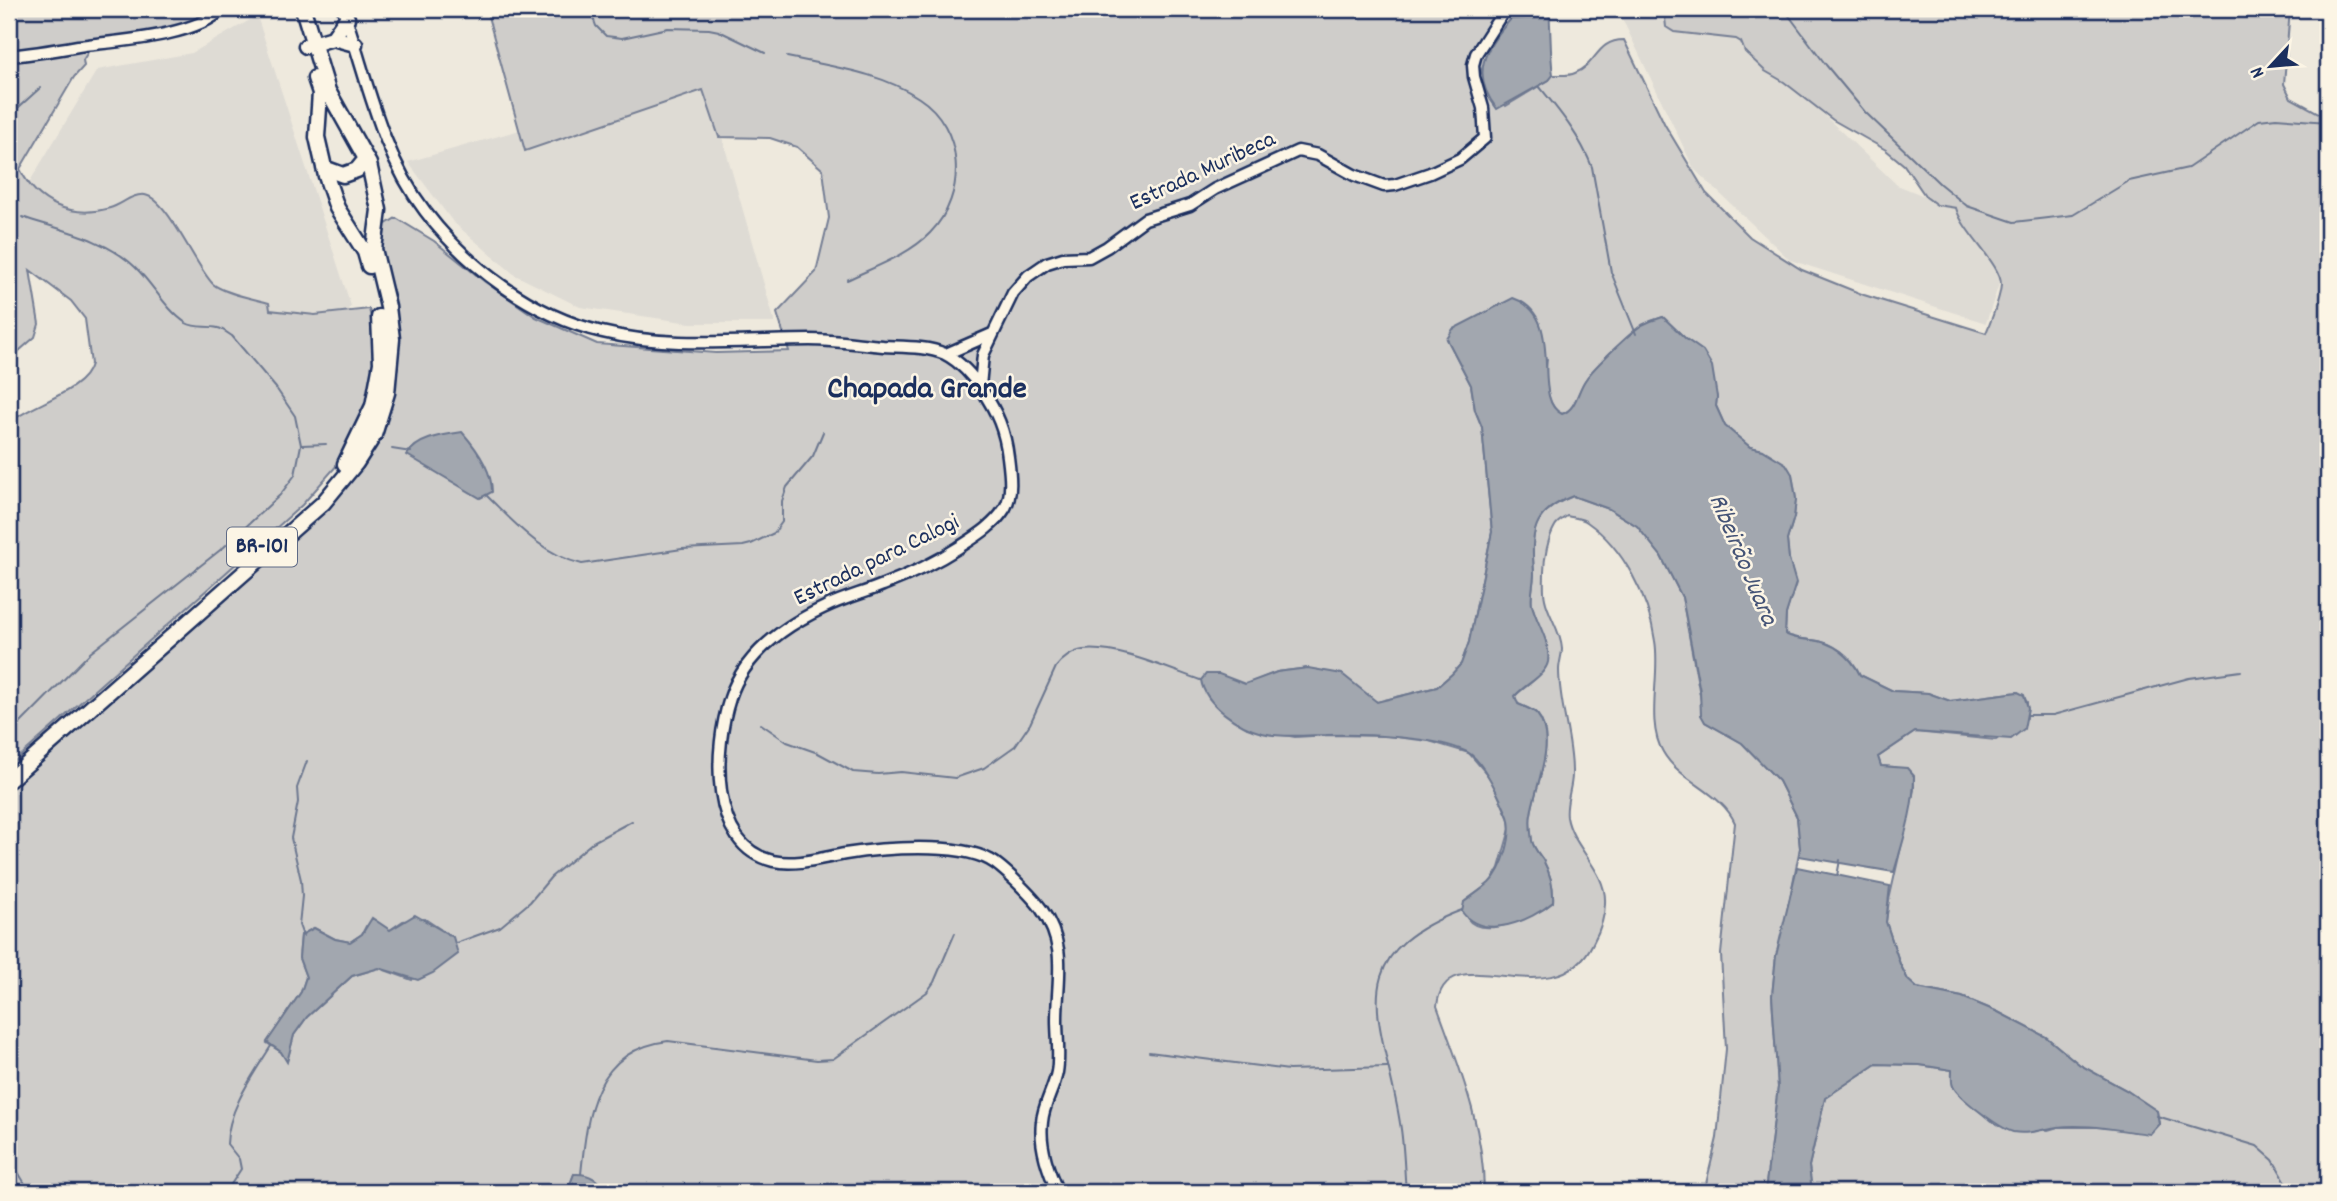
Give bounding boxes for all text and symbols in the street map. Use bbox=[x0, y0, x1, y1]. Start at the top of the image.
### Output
north arrow bbox=[2236, 32, 2306, 102]
text: N bbox=[2245, 62, 2273, 82]
street label: Estrada Muribeca bbox=[1124, 123, 1282, 221]
district label: Chapada Grande bbox=[827, 368, 1027, 414]
water label: Ribeirão Juara bbox=[1698, 488, 1787, 633]
street label: Estrada para Calogi bbox=[788, 506, 966, 616]
road number: BR-101 bbox=[227, 527, 297, 566]

